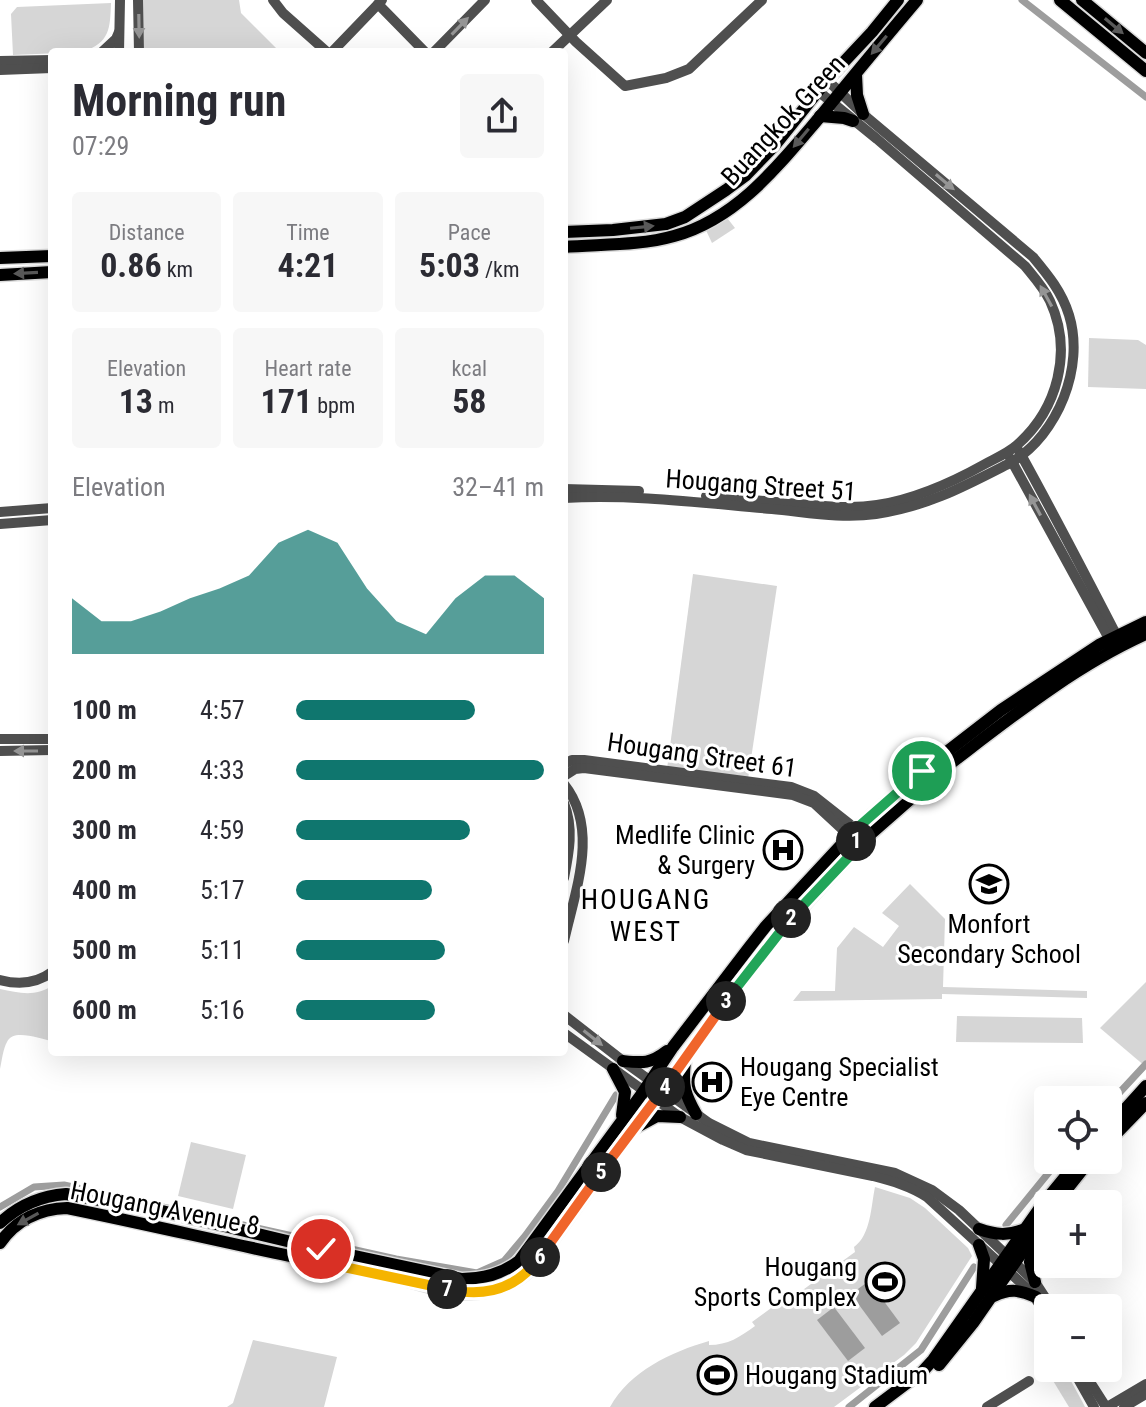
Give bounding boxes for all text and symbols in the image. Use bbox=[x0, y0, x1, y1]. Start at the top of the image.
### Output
one-way arrow bbox=[133, 14, 145, 39]
one-way arrow bbox=[450, 17, 469, 36]
one-way arrow bbox=[1104, 17, 1124, 34]
one-way arrow bbox=[871, 35, 888, 55]
street label: Buangkok Green bbox=[715, 49, 851, 191]
button: share bbox=[460, 74, 544, 158]
text: Morning run bbox=[72, 75, 286, 127]
one-way arrow bbox=[793, 128, 810, 148]
text: 07:29 bbox=[72, 131, 129, 161]
one-way arrow bbox=[934, 173, 954, 190]
text: Distance bbox=[109, 220, 185, 245]
text: Time bbox=[286, 220, 330, 245]
text: Pace bbox=[448, 220, 491, 245]
one-way arrow bbox=[630, 221, 655, 234]
text: 0.86 bbox=[100, 245, 162, 285]
text: 4:21 bbox=[278, 245, 338, 285]
text: 5:03 bbox=[419, 245, 480, 285]
text: km bbox=[162, 257, 193, 282]
text: /km bbox=[480, 257, 520, 282]
one-way arrow bbox=[13, 267, 38, 280]
one-way arrow bbox=[1040, 284, 1053, 307]
text: Elevation bbox=[107, 356, 186, 381]
text: Heart rate bbox=[265, 356, 351, 381]
text: kcal bbox=[452, 356, 487, 381]
text: 13 bbox=[119, 381, 153, 421]
text: 171 bbox=[261, 381, 312, 421]
text: 58 bbox=[452, 381, 487, 421]
text: m bbox=[153, 393, 175, 418]
text: bpm bbox=[312, 393, 355, 418]
street label: Hougang Street 51 bbox=[665, 463, 857, 507]
text: Elevation bbox=[72, 472, 166, 502]
text: 32–41 m bbox=[452, 472, 544, 502]
one-way arrow bbox=[1028, 494, 1042, 517]
text: 100 m bbox=[72, 695, 137, 725]
text: 4:57 bbox=[200, 695, 245, 725]
street label: Hougang Street 61 bbox=[605, 727, 799, 783]
pin bbox=[888, 737, 956, 805]
one-way arrow bbox=[13, 745, 38, 757]
icon: arrive bbox=[900, 749, 944, 793]
text: 200 m bbox=[72, 755, 137, 785]
text: 4:33 bbox=[200, 755, 245, 785]
text: 300 m bbox=[72, 815, 137, 845]
text: 4:59 bbox=[200, 815, 245, 845]
place label: Medlife Clinic & Surgery bbox=[615, 820, 755, 880]
pin: 1 bbox=[836, 821, 876, 861]
text: 1 bbox=[850, 828, 862, 853]
hospital icon: Medlife Clinic & Surgery bbox=[762, 829, 804, 871]
school or university icon: Monfort Secondary School bbox=[968, 863, 1010, 905]
text: 400 m bbox=[72, 875, 137, 905]
text: 5:17 bbox=[200, 875, 245, 905]
district label: HOUGANG WEST bbox=[581, 883, 711, 948]
pin: 2 bbox=[771, 898, 811, 938]
text: 2 bbox=[785, 905, 797, 930]
place label: Monfort Secondary School bbox=[897, 909, 1081, 969]
text: 500 m bbox=[72, 935, 137, 965]
text: 5:11 bbox=[200, 935, 245, 965]
pin: 3 bbox=[706, 981, 746, 1021]
text: 3 bbox=[720, 988, 732, 1013]
text: 600 m bbox=[72, 995, 137, 1025]
text: 5:16 bbox=[200, 995, 245, 1025]
one-way arrow bbox=[583, 1030, 603, 1046]
place label: Hougang Specialist Eye Centre bbox=[740, 1052, 939, 1112]
hospital icon: Hougang Specialist Eye Centre bbox=[691, 1061, 733, 1103]
pin: 4 bbox=[645, 1067, 685, 1107]
text: 4 bbox=[659, 1074, 671, 1099]
map controls bbox=[1034, 1086, 1122, 1382]
button: locate bbox=[1034, 1086, 1122, 1174]
pin: 5 bbox=[581, 1152, 621, 1192]
text: 5 bbox=[595, 1159, 607, 1184]
street label: Hougang Avenue 8 bbox=[68, 1175, 262, 1241]
button: + bbox=[1034, 1190, 1122, 1278]
one-way arrow bbox=[17, 1212, 40, 1225]
pin bbox=[287, 1215, 355, 1283]
icon: check bbox=[299, 1227, 343, 1271]
pin: 6 bbox=[520, 1237, 560, 1277]
text: 6 bbox=[534, 1244, 546, 1269]
place label: Hougang Sports Complex bbox=[694, 1252, 857, 1312]
sports icon: Hougang Sports Complex bbox=[864, 1261, 906, 1303]
pin: 7 bbox=[427, 1269, 467, 1309]
text: 7 bbox=[441, 1276, 453, 1301]
button: − bbox=[1034, 1294, 1122, 1382]
sports icon: Hougang Stadium bbox=[696, 1354, 738, 1396]
place label: Hougang Stadium bbox=[745, 1360, 928, 1390]

